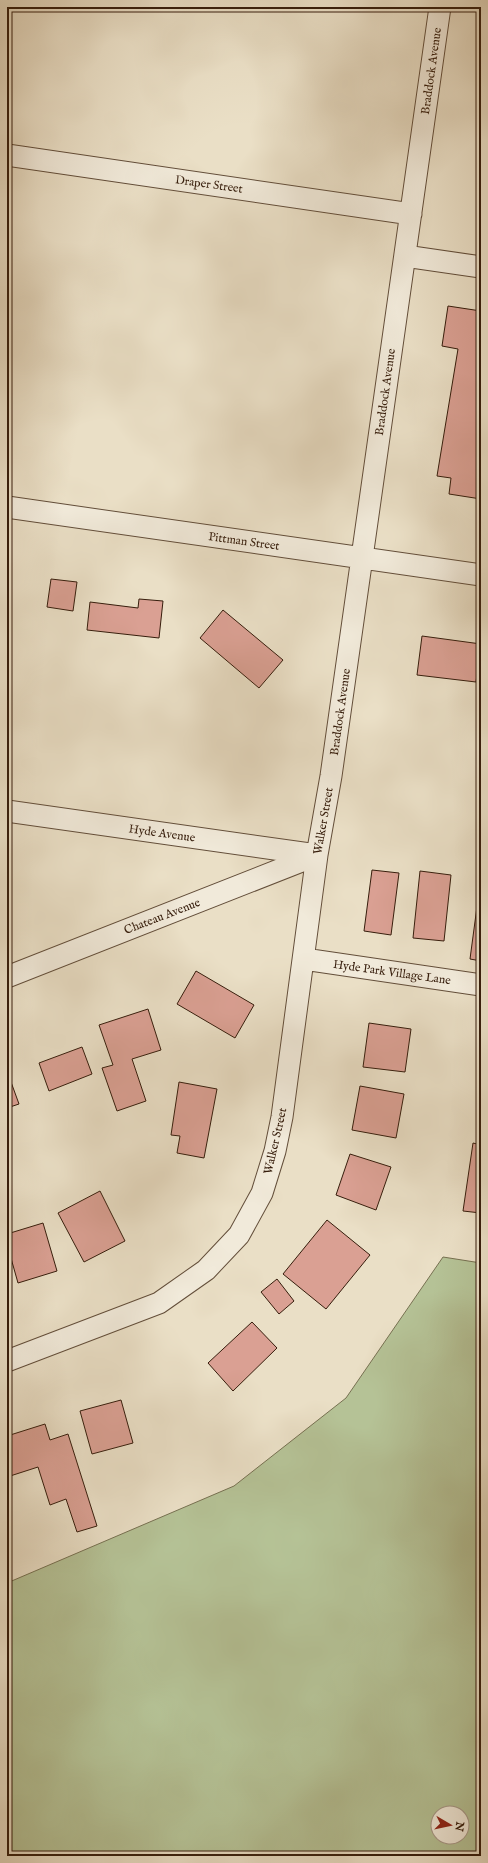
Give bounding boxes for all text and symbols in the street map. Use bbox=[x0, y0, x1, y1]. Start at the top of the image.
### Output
street label: Braddock Avenue bbox=[418, 26, 445, 116]
street label: Draper Street bbox=[174, 172, 244, 198]
street label: Braddock Avenue bbox=[372, 347, 399, 437]
street label: Pittman Street bbox=[207, 529, 280, 554]
street label: Braddock Avenue bbox=[327, 667, 354, 757]
street label: Walker Street bbox=[310, 786, 337, 856]
street label: Hyde Avenue bbox=[128, 821, 197, 846]
street label: Chateau Avenue bbox=[122, 895, 203, 938]
street label: Hyde Park Village Lane bbox=[332, 957, 452, 988]
street label: Walker Street bbox=[261, 1106, 290, 1176]
north arrow bbox=[430, 1805, 470, 1845]
text: N bbox=[451, 1820, 467, 1833]

